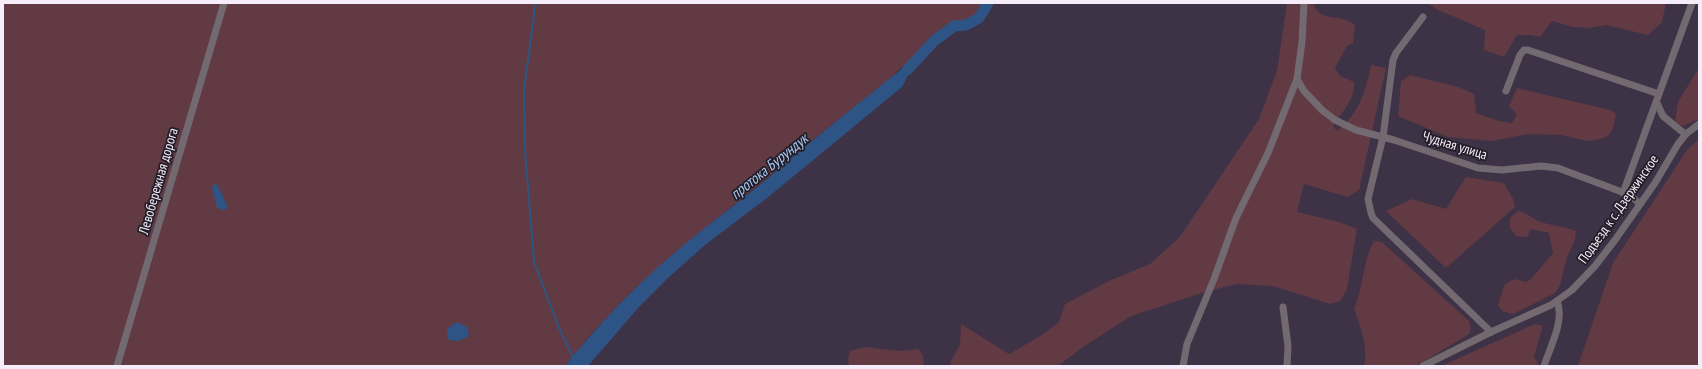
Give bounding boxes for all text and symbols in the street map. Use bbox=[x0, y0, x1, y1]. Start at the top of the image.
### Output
street label: Левобережная дорога bbox=[134, 126, 182, 237]
street label: Чудная улица bbox=[1420, 127, 1490, 163]
water label: протока Бурундук bbox=[726, 128, 813, 203]
street label: Подъезд к с. Дзержинское bbox=[1574, 151, 1662, 267]

